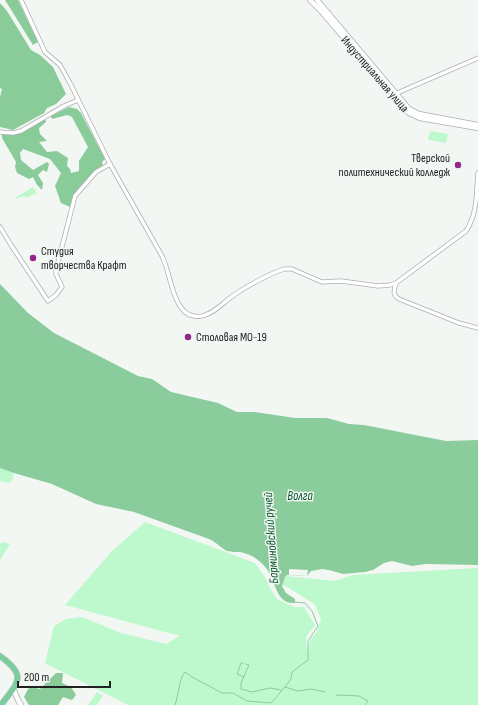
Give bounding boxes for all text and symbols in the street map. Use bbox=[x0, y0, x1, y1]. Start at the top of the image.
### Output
street label: Индустриальная улица bbox=[337, 33, 412, 116]
place label: Тверской политехнический колледж bbox=[339, 151, 451, 180]
marker: Тверской политехнический колледж bbox=[453, 160, 463, 170]
place label: Студия творчества Крафт bbox=[41, 244, 127, 273]
marker: Студия творчества Крафт bbox=[28, 253, 38, 263]
place label: Столовая МО-19 bbox=[196, 330, 267, 345]
marker: Столовая МО-19 bbox=[183, 332, 193, 342]
water label: Волга bbox=[287, 488, 313, 504]
water label: Барминовский ручей bbox=[260, 491, 282, 584]
scale bar bbox=[18, 663, 110, 689]
text: 200 m bbox=[24, 670, 50, 685]

